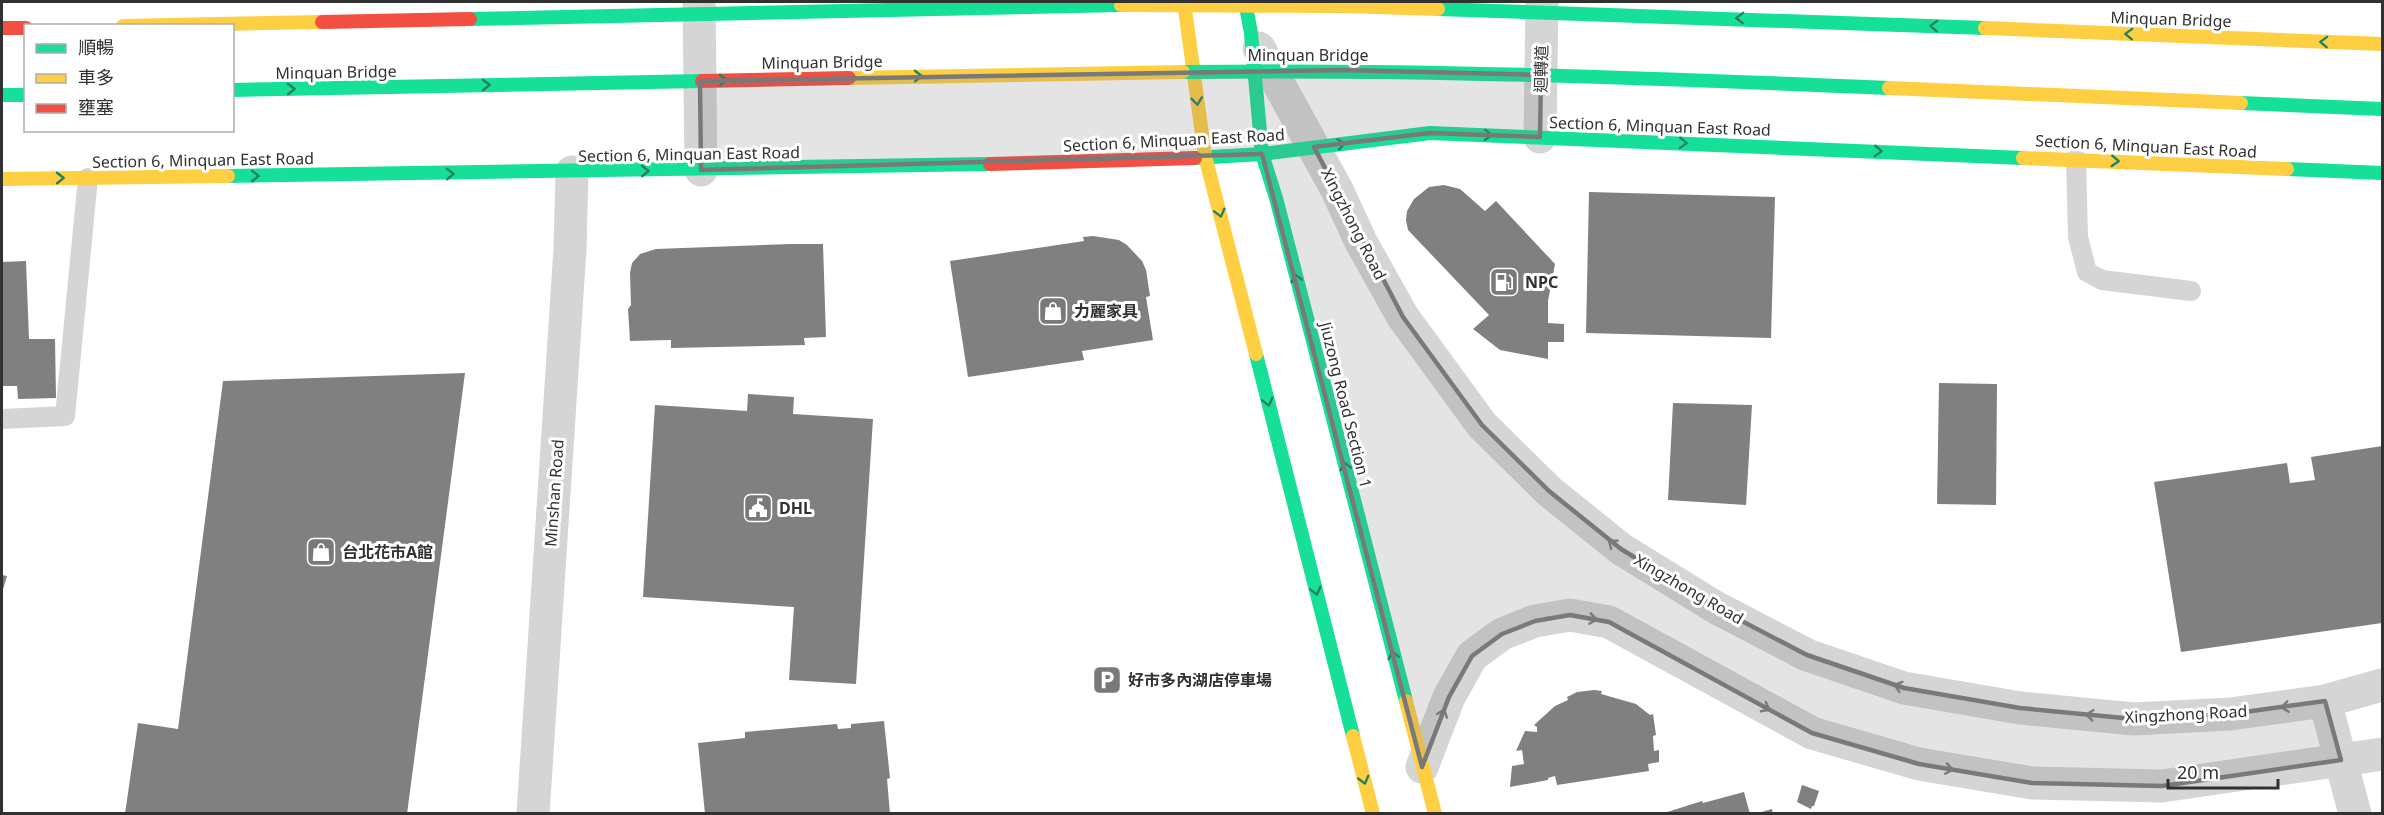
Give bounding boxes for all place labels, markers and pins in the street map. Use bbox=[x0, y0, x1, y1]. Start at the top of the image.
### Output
fuel station icon: NPC bbox=[1488, 266, 1520, 298]
place label: NPC bbox=[1525, 271, 1558, 293]
shop icon: 力麗家具 bbox=[1037, 295, 1069, 327]
place label: 力麗家具 bbox=[1074, 300, 1138, 322]
public building icon: DHL bbox=[742, 492, 774, 524]
place label: DHL bbox=[779, 497, 812, 519]
shop icon: 台北花市A館 bbox=[305, 536, 337, 568]
place label: 台北花市A館 bbox=[342, 541, 433, 563]
parking icon: 好市多內湖店停車場 bbox=[1091, 664, 1123, 696]
place label: 好市多內湖店停車場 bbox=[1128, 669, 1272, 691]

